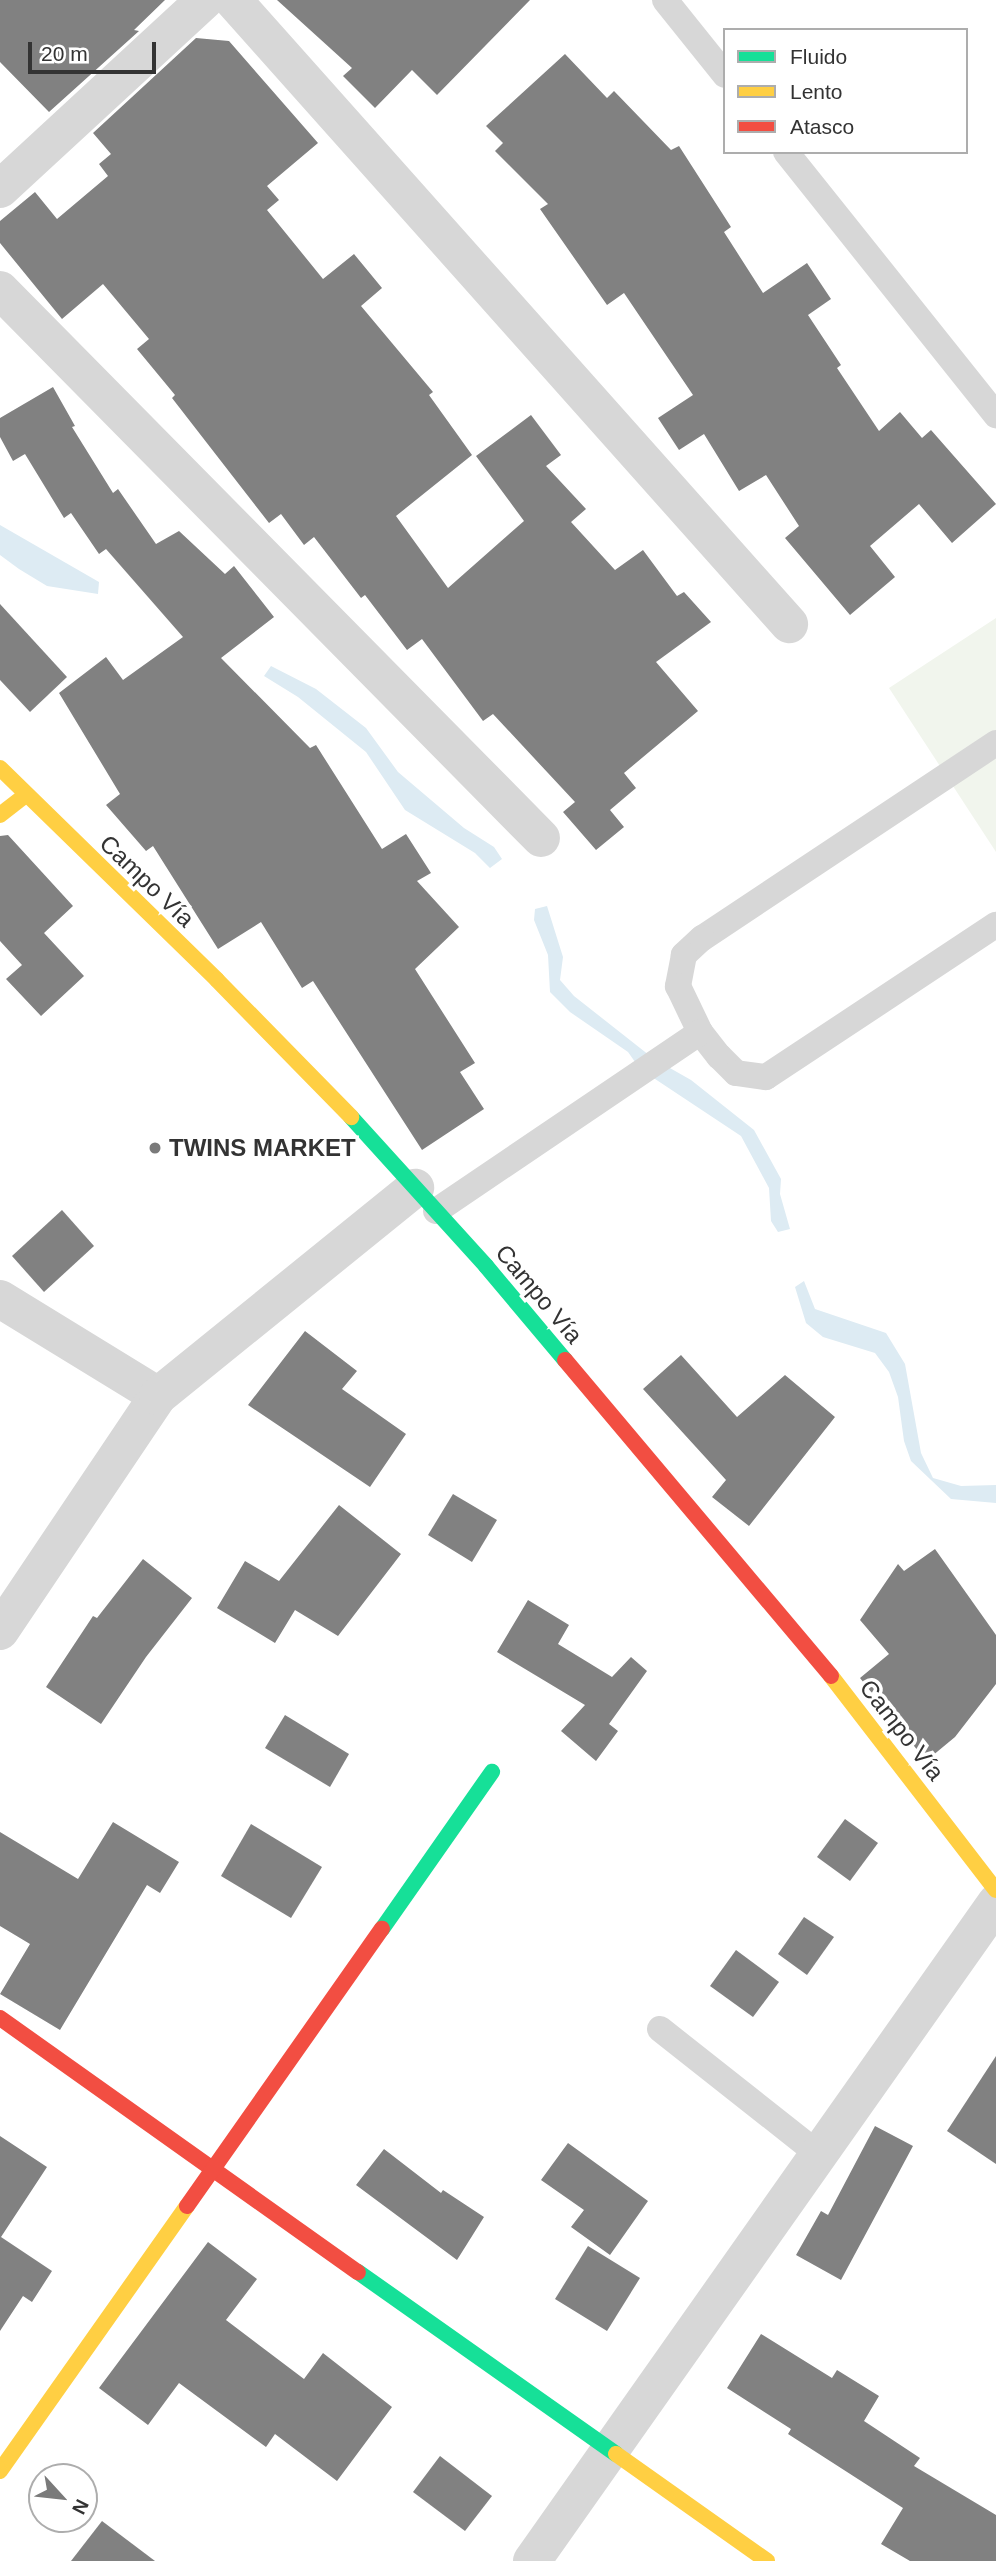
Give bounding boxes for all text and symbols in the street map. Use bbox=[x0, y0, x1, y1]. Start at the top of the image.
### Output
scale bar bbox=[32, 28, 159, 72]
legend bbox=[723, 28, 968, 154]
text: 20 m bbox=[41, 42, 88, 65]
text: Fluido bbox=[790, 45, 847, 68]
text: Lento bbox=[790, 80, 843, 103]
text: Atasco bbox=[790, 115, 854, 138]
street label: Campo Vía bbox=[94, 829, 200, 933]
place label: TWINS MARKET bbox=[169, 1134, 356, 1162]
marker: TWINS MARKET bbox=[147, 1140, 163, 1156]
street label: Campo Vía bbox=[489, 1239, 589, 1349]
street label: Campo Vía bbox=[854, 1674, 950, 1786]
north arrow bbox=[28, 2463, 98, 2533]
text: N bbox=[68, 2496, 93, 2518]

